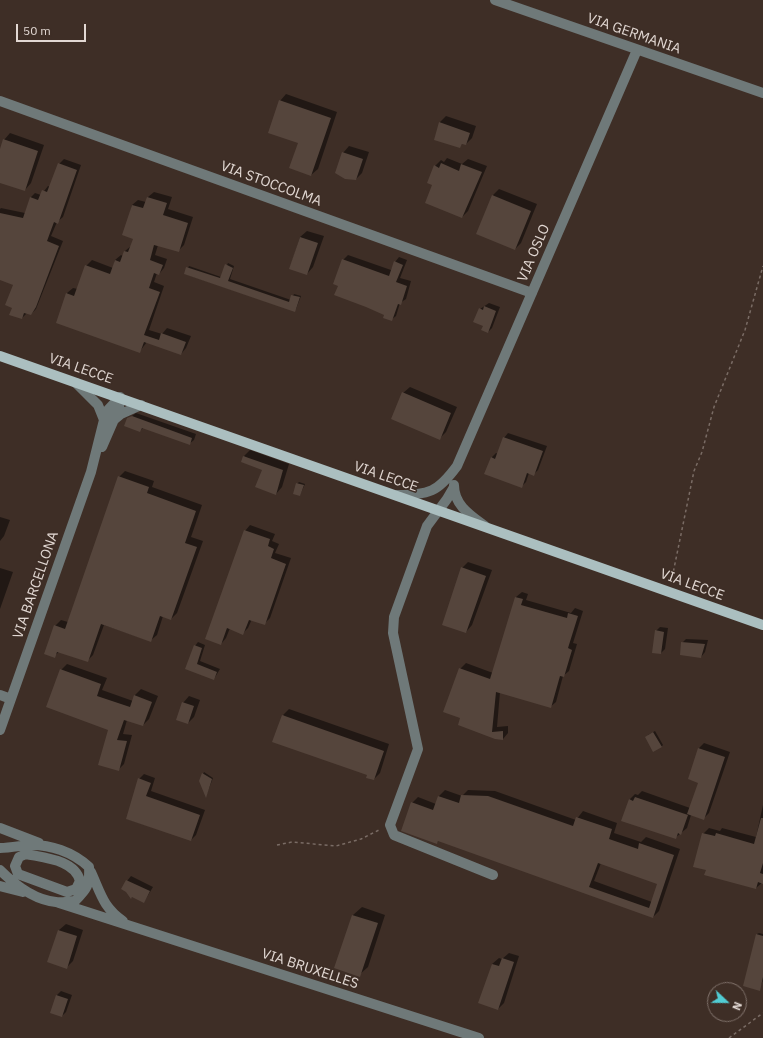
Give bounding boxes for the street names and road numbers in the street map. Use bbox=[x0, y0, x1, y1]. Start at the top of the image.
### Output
street label: VIA GERMANIA bbox=[585, 10, 683, 58]
street label: VIA STOCCOLMA bbox=[218, 158, 324, 210]
street label: VIA OSLO bbox=[514, 222, 554, 284]
street label: VIA LECCE bbox=[47, 350, 115, 388]
street label: VIA LECCE bbox=[352, 458, 420, 496]
street label: VIA BARCELLONA bbox=[10, 529, 62, 641]
street label: VIA LECCE bbox=[658, 566, 726, 604]
street label: VIA BRUXELLES bbox=[259, 945, 361, 993]

